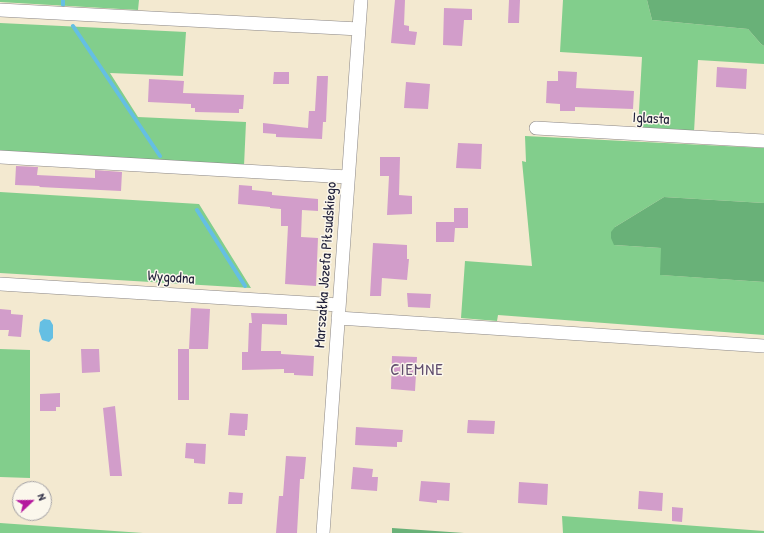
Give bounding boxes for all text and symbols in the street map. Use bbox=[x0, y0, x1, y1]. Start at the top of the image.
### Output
street label: Iglasta bbox=[632, 109, 670, 129]
street label: Marszałka Józefa Piłsudskiego bbox=[311, 181, 341, 349]
street label: Wygodna bbox=[147, 267, 195, 289]
district label: CIEMNE bbox=[390, 360, 444, 380]
north arrow bbox=[12, 481, 52, 521]
text: N bbox=[35, 492, 50, 502]

